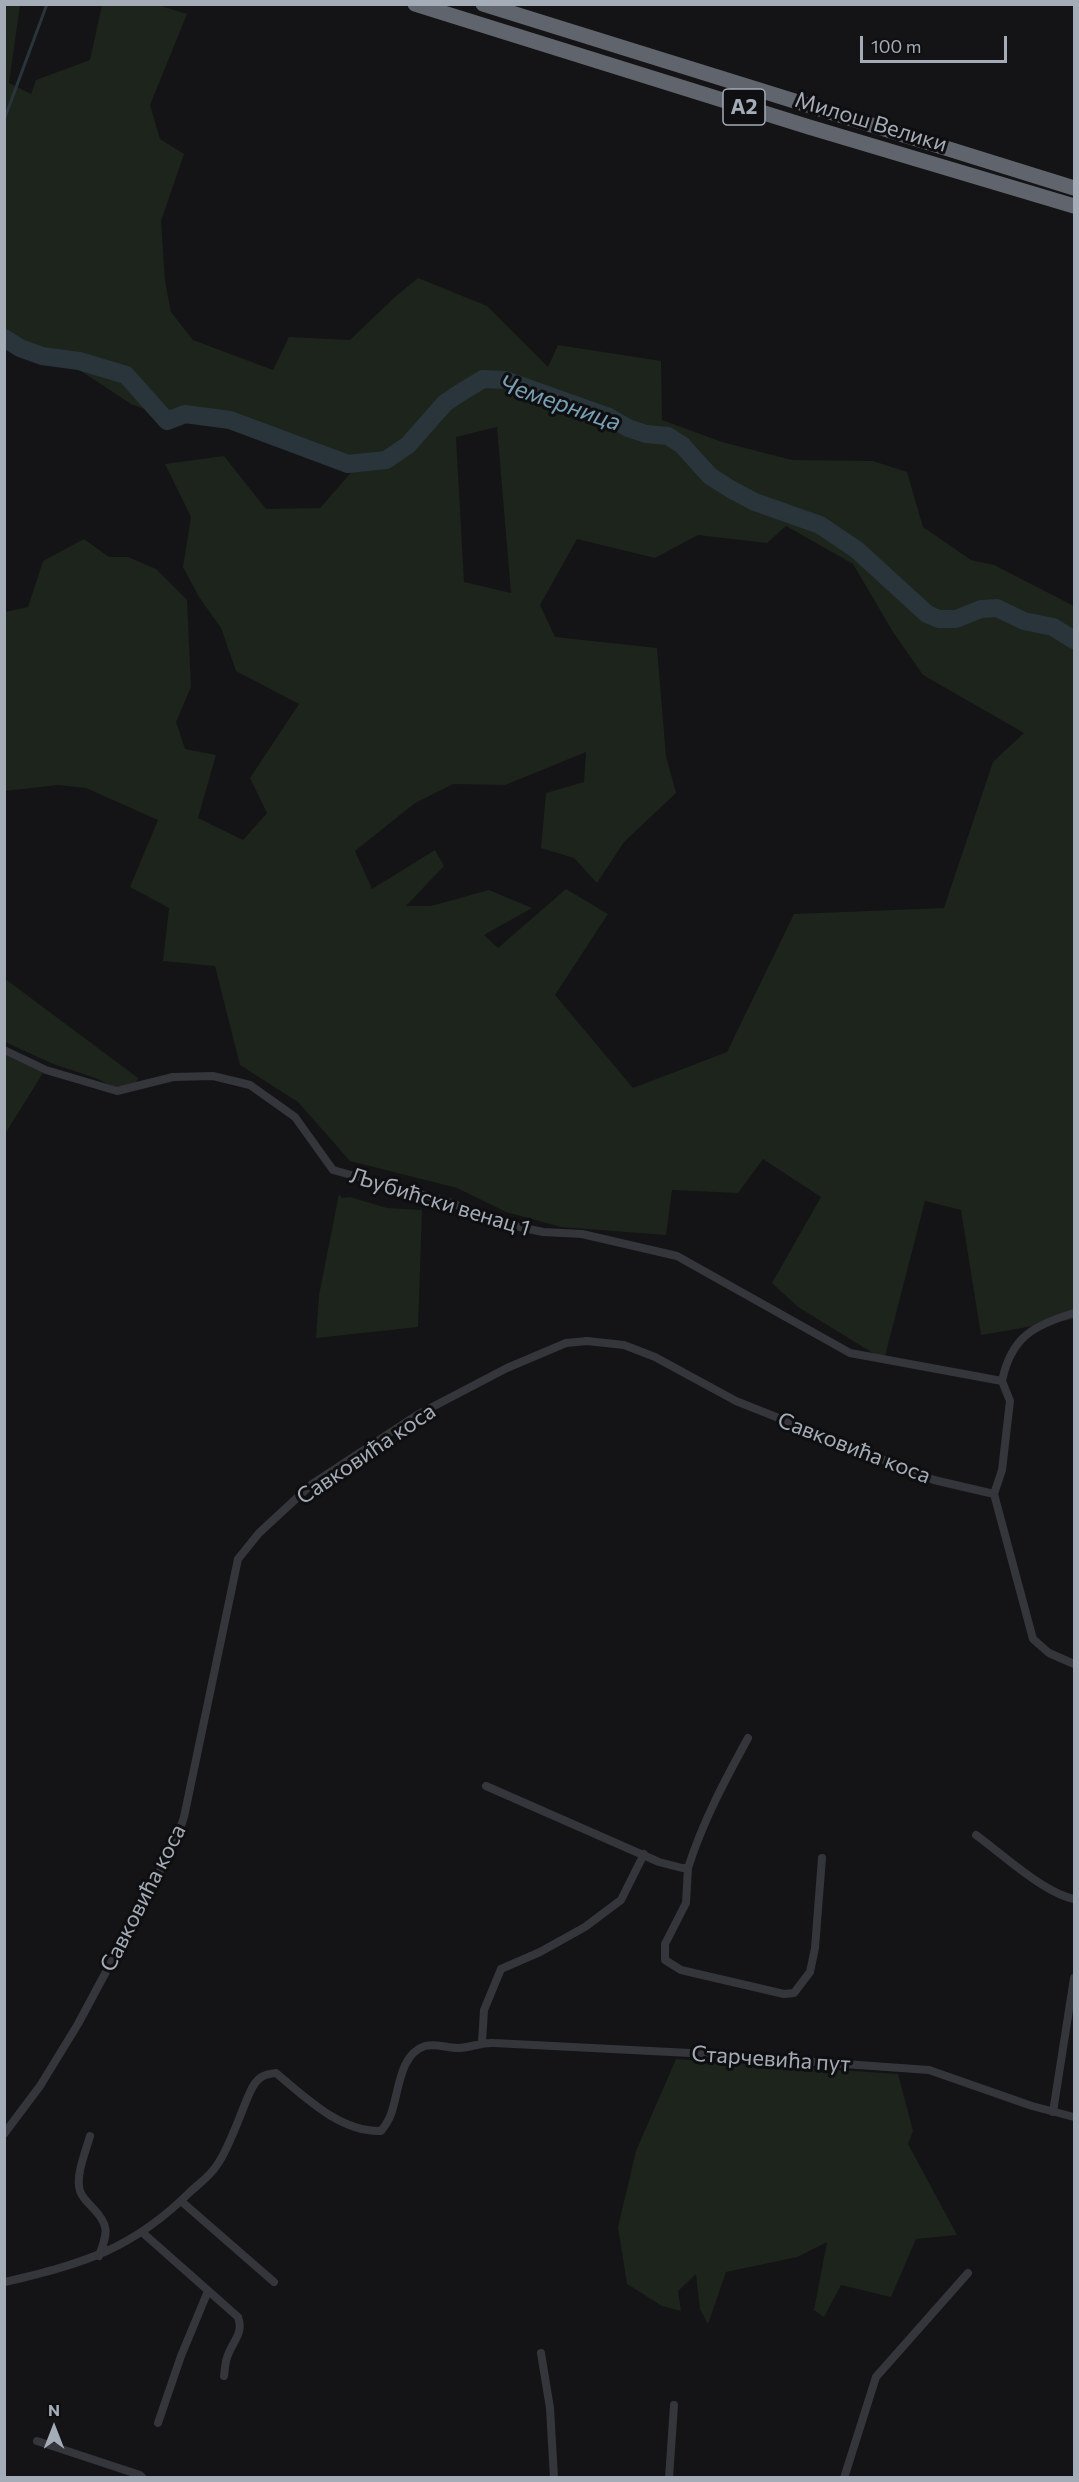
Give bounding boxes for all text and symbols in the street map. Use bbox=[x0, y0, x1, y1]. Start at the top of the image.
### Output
scale bar bbox=[863, 24, 1010, 62]
text: 100 m bbox=[871, 35, 921, 57]
street label: Милош Велики bbox=[792, 86, 950, 158]
road number: A2 bbox=[723, 89, 765, 125]
water label: Чемерница bbox=[496, 369, 624, 437]
street label: Љубићски венац 1 bbox=[347, 1162, 533, 1242]
street label: Савковића коса bbox=[292, 1398, 440, 1510]
street label: Савковића коса bbox=[774, 1407, 934, 1489]
street label: Савковића коса bbox=[95, 1820, 191, 1976]
street label: Старчевића пут bbox=[691, 2040, 851, 2078]
north arrow bbox=[24, 2398, 84, 2458]
text: N bbox=[48, 2400, 60, 2419]

